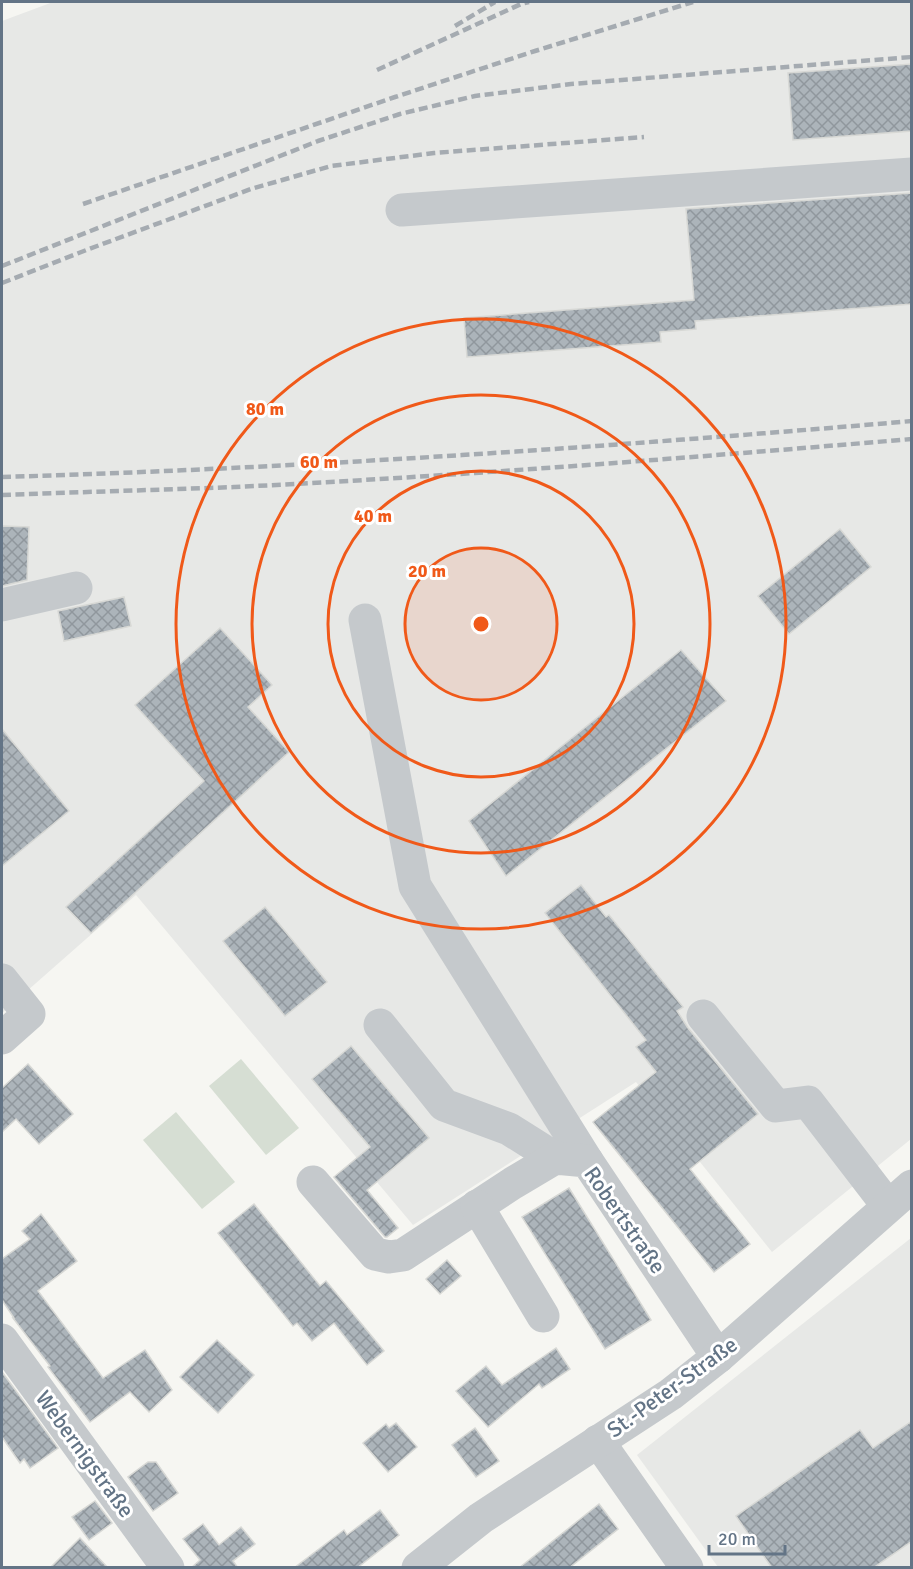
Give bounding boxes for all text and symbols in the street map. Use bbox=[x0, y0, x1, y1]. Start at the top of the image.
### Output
text: 80 m bbox=[246, 398, 284, 420]
text: 60 m bbox=[300, 451, 338, 473]
text: 40 m bbox=[354, 505, 392, 527]
text: 20 m bbox=[408, 560, 446, 582]
centre of rings bbox=[471, 614, 491, 634]
street label: Robertstraße bbox=[578, 1161, 672, 1279]
street label: St.-Peter-Straße bbox=[602, 1331, 742, 1443]
street label: Webernigstraße bbox=[30, 1385, 140, 1523]
scale bar bbox=[709, 1518, 786, 1556]
text: 20 m bbox=[718, 1528, 756, 1550]

